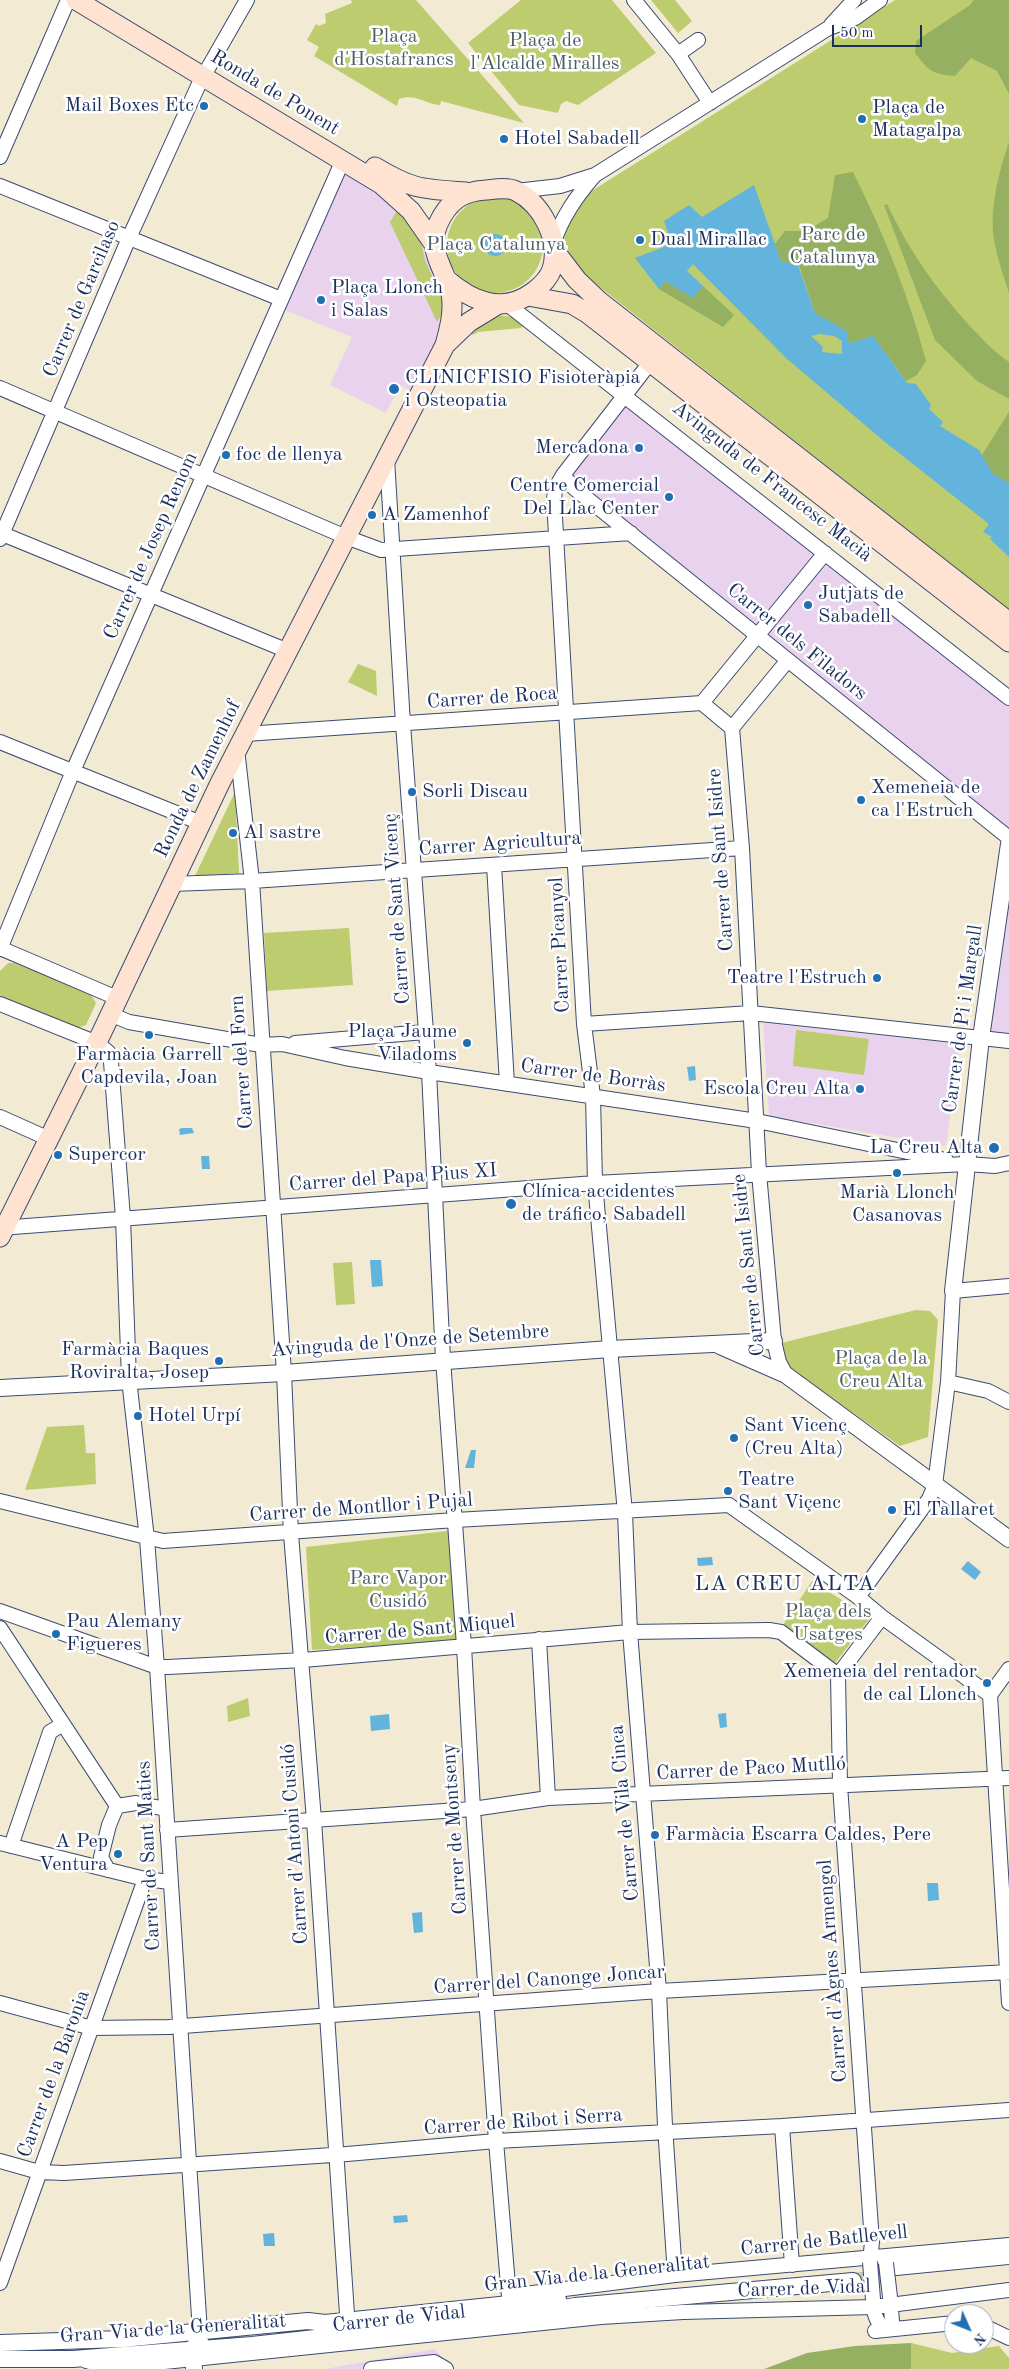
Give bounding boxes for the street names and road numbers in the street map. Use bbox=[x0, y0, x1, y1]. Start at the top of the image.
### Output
street label: Ronda de Ponent bbox=[206, 45, 344, 141]
street label: Carrer de Garcilaso bbox=[38, 217, 126, 381]
street label: Avinguda de Francesc Macià bbox=[667, 396, 877, 568]
street label: Carrer de Josep Renom bbox=[99, 449, 203, 643]
street label: Carrer dels Filadors bbox=[722, 578, 872, 706]
street label: Carrer de Roca bbox=[426, 681, 558, 715]
street label: Ronda de Zamenhof bbox=[149, 696, 247, 862]
street label: Carrer de Sant Isidre bbox=[703, 768, 739, 952]
street label: Carrer de Sant Vicenç bbox=[378, 813, 416, 1005]
street label: Carrer Agricultura bbox=[418, 826, 582, 862]
street label: Carrer Picanyol bbox=[544, 876, 576, 1014]
street label: Carrer de Pi i Margall bbox=[938, 923, 988, 1115]
street label: Carrer del Forn bbox=[225, 994, 259, 1130]
street label: Carrer de Borràs bbox=[519, 1054, 667, 1098]
street label: Carrer del Papa Pius XI bbox=[288, 1159, 498, 1197]
street label: Carrer de Sant Isidre bbox=[727, 1173, 771, 1357]
street label: Avinguda de l'Onze de Setembre bbox=[270, 1319, 550, 1363]
street label: Carrer de Montllor i Pujal bbox=[248, 1488, 474, 1528]
street label: Carrer de Sant Miquel bbox=[324, 1610, 516, 1650]
street label: Carrer de Vila Cinca bbox=[605, 1724, 645, 1902]
street label: Carrer d'Antoni Cusidó bbox=[276, 1743, 314, 1945]
street label: Carrer de Montseny bbox=[437, 1743, 473, 1915]
street label: Carrer de Paco Mutlló bbox=[656, 1752, 846, 1786]
street label: Carrer de Sant Maties bbox=[132, 1760, 166, 1952]
street label: Carrer d'Àgnes Armengol bbox=[813, 1859, 853, 2083]
street label: Carrer del Canonge Joncar bbox=[432, 1960, 666, 2000]
street label: Carrer de la Baronia bbox=[13, 1987, 95, 2161]
street label: Carrer de Ribot i Serra bbox=[423, 2103, 623, 2141]
street label: Carrer de Batllevell bbox=[739, 2220, 909, 2262]
street label: Gran Via de la Generalitat bbox=[483, 2250, 711, 2298]
street label: Carrer de Vidal bbox=[737, 2275, 871, 2303]
street label: Carrer de Vidal bbox=[331, 2300, 467, 2338]
street label: Gran Via de la Generalitat bbox=[59, 2309, 287, 2349]

